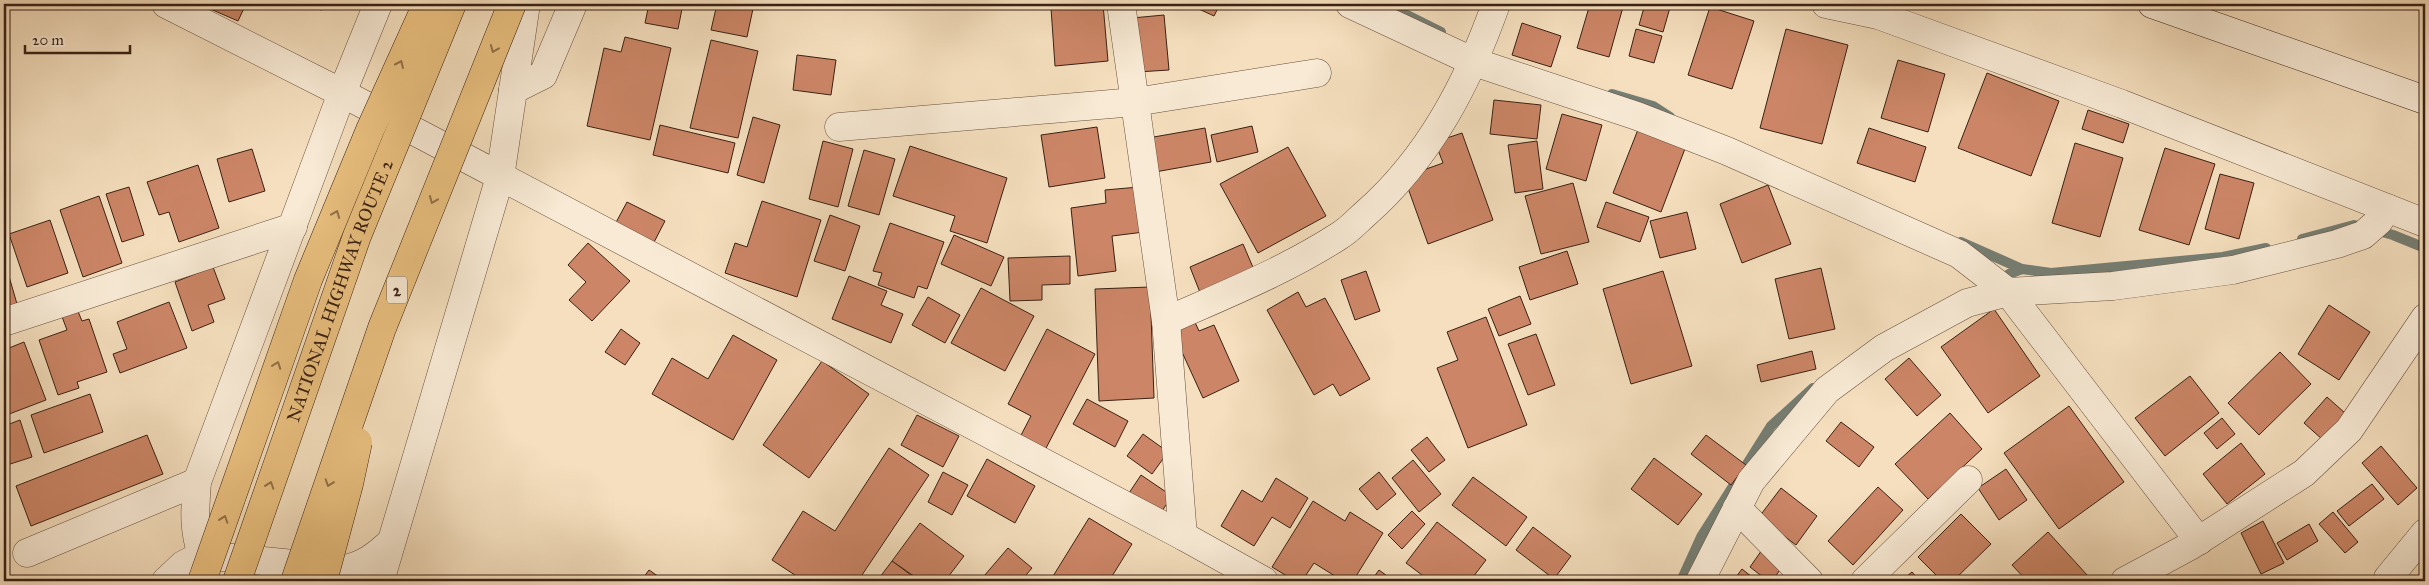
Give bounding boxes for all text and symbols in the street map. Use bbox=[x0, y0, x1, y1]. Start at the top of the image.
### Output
scale bar bbox=[25, 22, 130, 54]
text: 20 m bbox=[32, 31, 64, 49]
one-way arrow bbox=[490, 44, 500, 53]
one-way arrow bbox=[393, 60, 404, 69]
street label: NATIONAL HIGHWAY ROUTE 2 bbox=[282, 156, 398, 425]
one-way arrow bbox=[429, 195, 439, 203]
one-way arrow bbox=[330, 210, 340, 218]
road number: 2 bbox=[387, 276, 407, 304]
one-way arrow bbox=[271, 361, 281, 370]
one-way arrow bbox=[324, 479, 334, 487]
one-way arrow bbox=[264, 482, 274, 490]
one-way arrow bbox=[218, 515, 228, 523]

